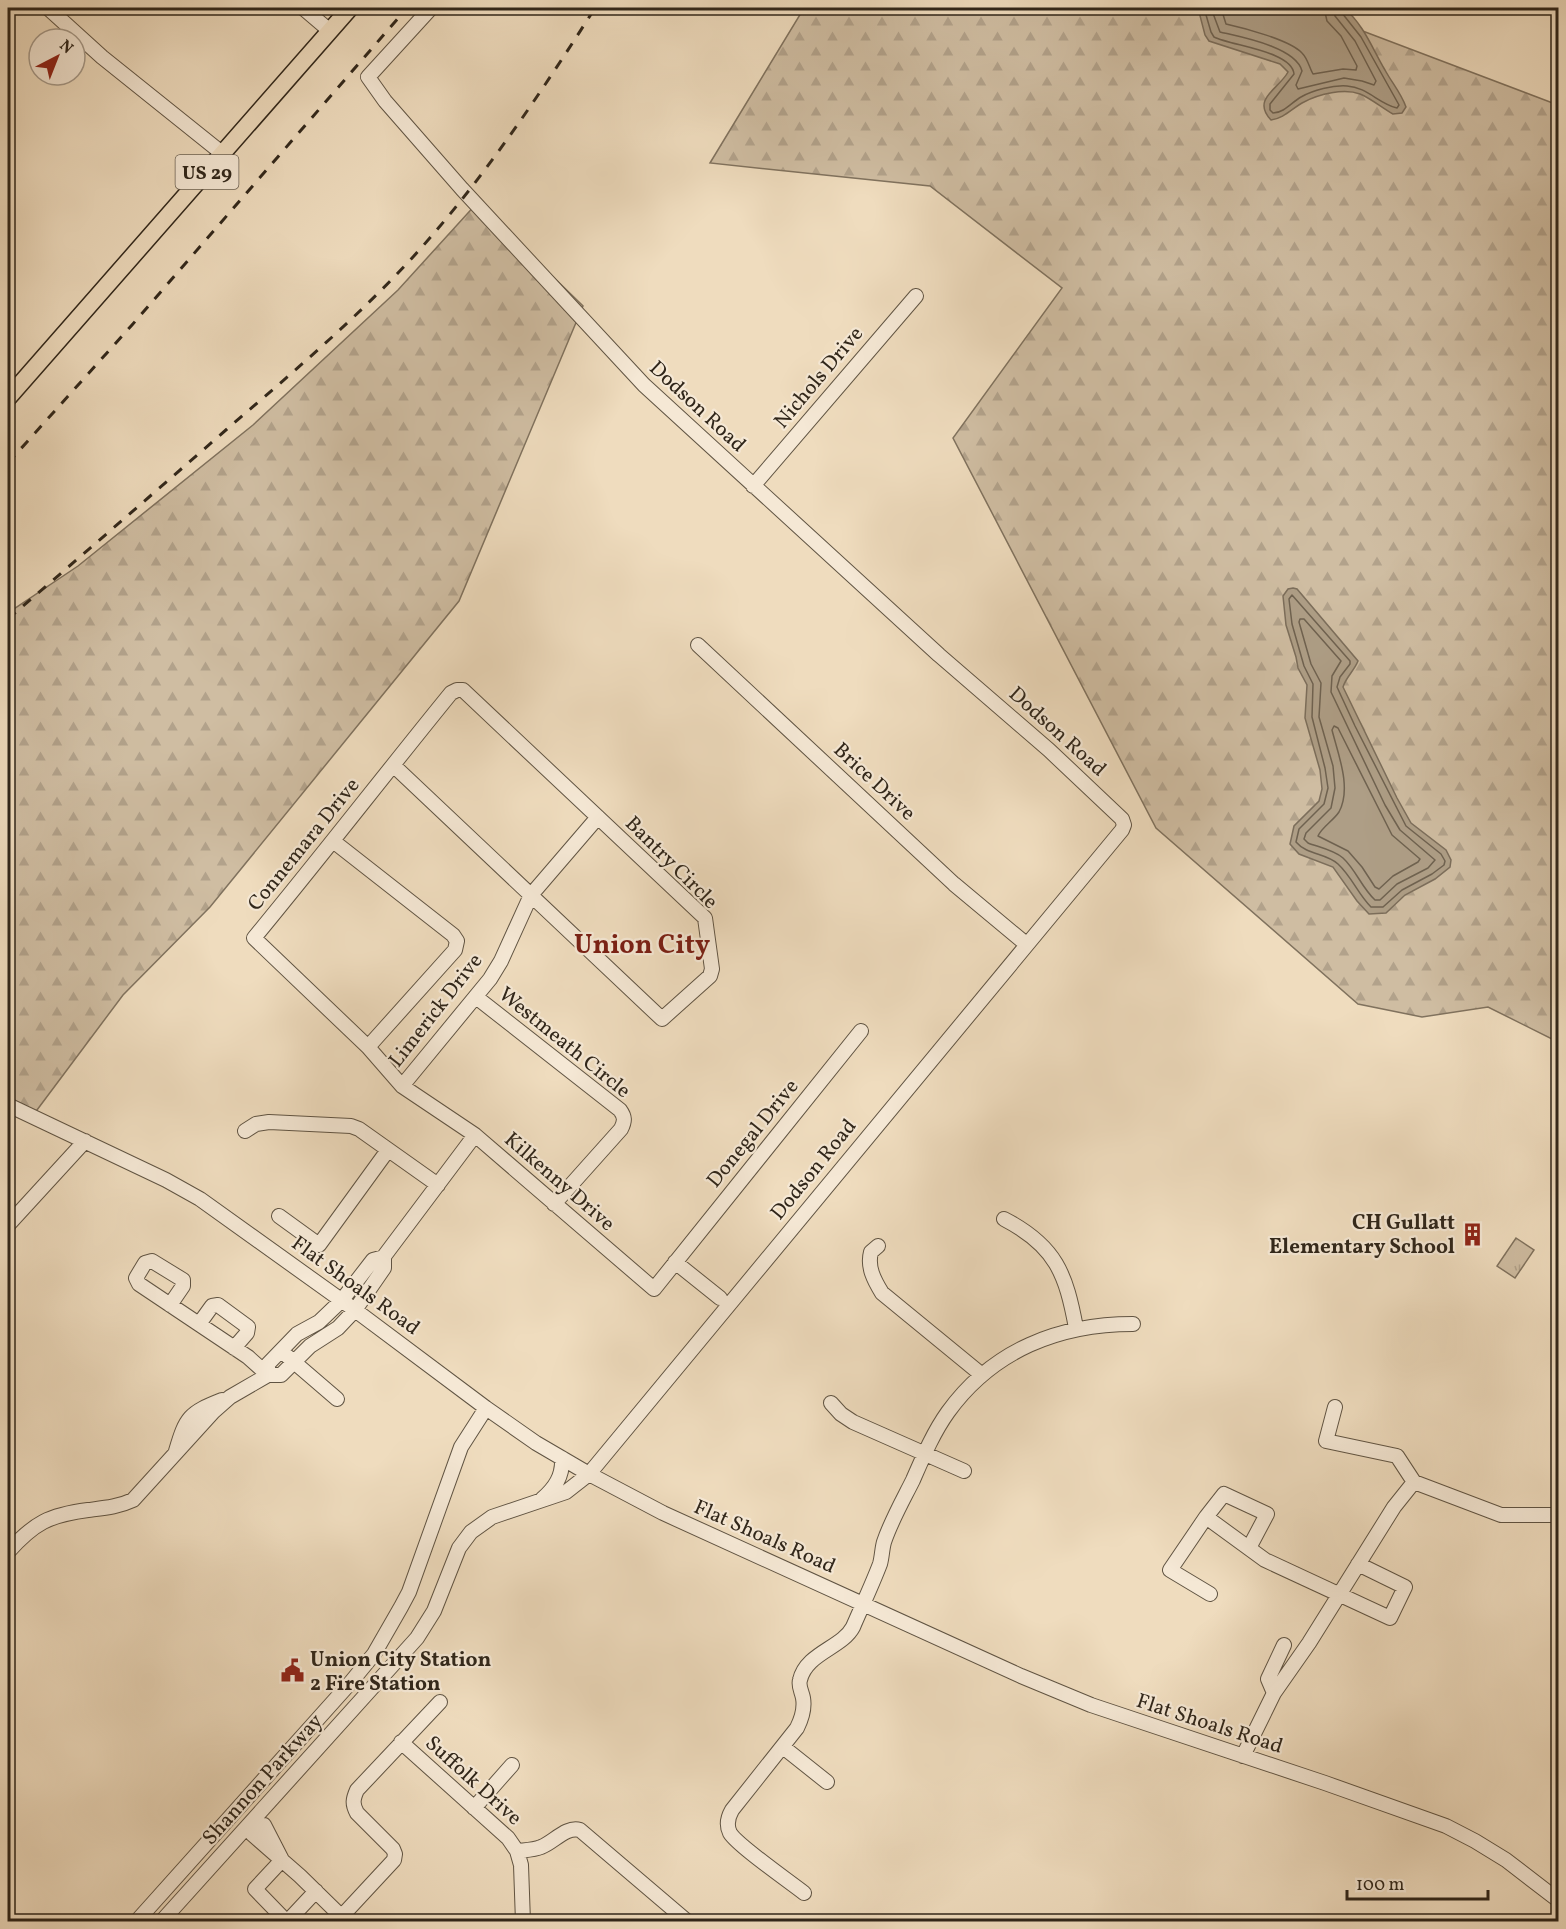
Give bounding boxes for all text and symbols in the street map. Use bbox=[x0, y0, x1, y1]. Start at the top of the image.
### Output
north arrow bbox=[27, 27, 87, 87]
text: N bbox=[54, 35, 78, 60]
road number: US 29 bbox=[176, 155, 238, 189]
street label: Nichols Drive bbox=[768, 321, 870, 435]
street label: Dodson Road bbox=[642, 355, 752, 460]
street label: Dodson Road bbox=[1002, 680, 1112, 784]
street label: Brice Drive bbox=[826, 736, 922, 828]
street label: Connemara Drive bbox=[241, 772, 367, 918]
street label: Bantry Circle bbox=[618, 810, 724, 916]
district label: Union City bbox=[574, 927, 710, 965]
street label: Limerick Drive bbox=[382, 948, 490, 1074]
street label: Westmeath Circle bbox=[492, 981, 636, 1106]
street label: Donegal Drive bbox=[700, 1074, 806, 1194]
street label: Dodson Road bbox=[764, 1113, 864, 1227]
street label: Kilkenny Drive bbox=[497, 1126, 621, 1238]
place label: CH Gullatt Elementary School bbox=[1269, 1209, 1455, 1262]
building icon: CH Gullatt Elementary School bbox=[1460, 1221, 1486, 1247]
street label: Flat Shoals Road bbox=[285, 1230, 425, 1343]
street label: Flat Shoals Road bbox=[689, 1493, 840, 1582]
place label: Union City Station 2 Fire Station bbox=[310, 1646, 491, 1699]
public building icon: Union City Station 2 Fire Station bbox=[279, 1658, 305, 1684]
street label: Flat Shoals Road bbox=[1133, 1687, 1286, 1762]
street label: Shannon Parkway bbox=[196, 1707, 330, 1852]
street label: Suffolk Drive bbox=[418, 1730, 528, 1833]
scale bar bbox=[1347, 1863, 1488, 1901]
text: 100 m bbox=[1356, 1873, 1405, 1898]

